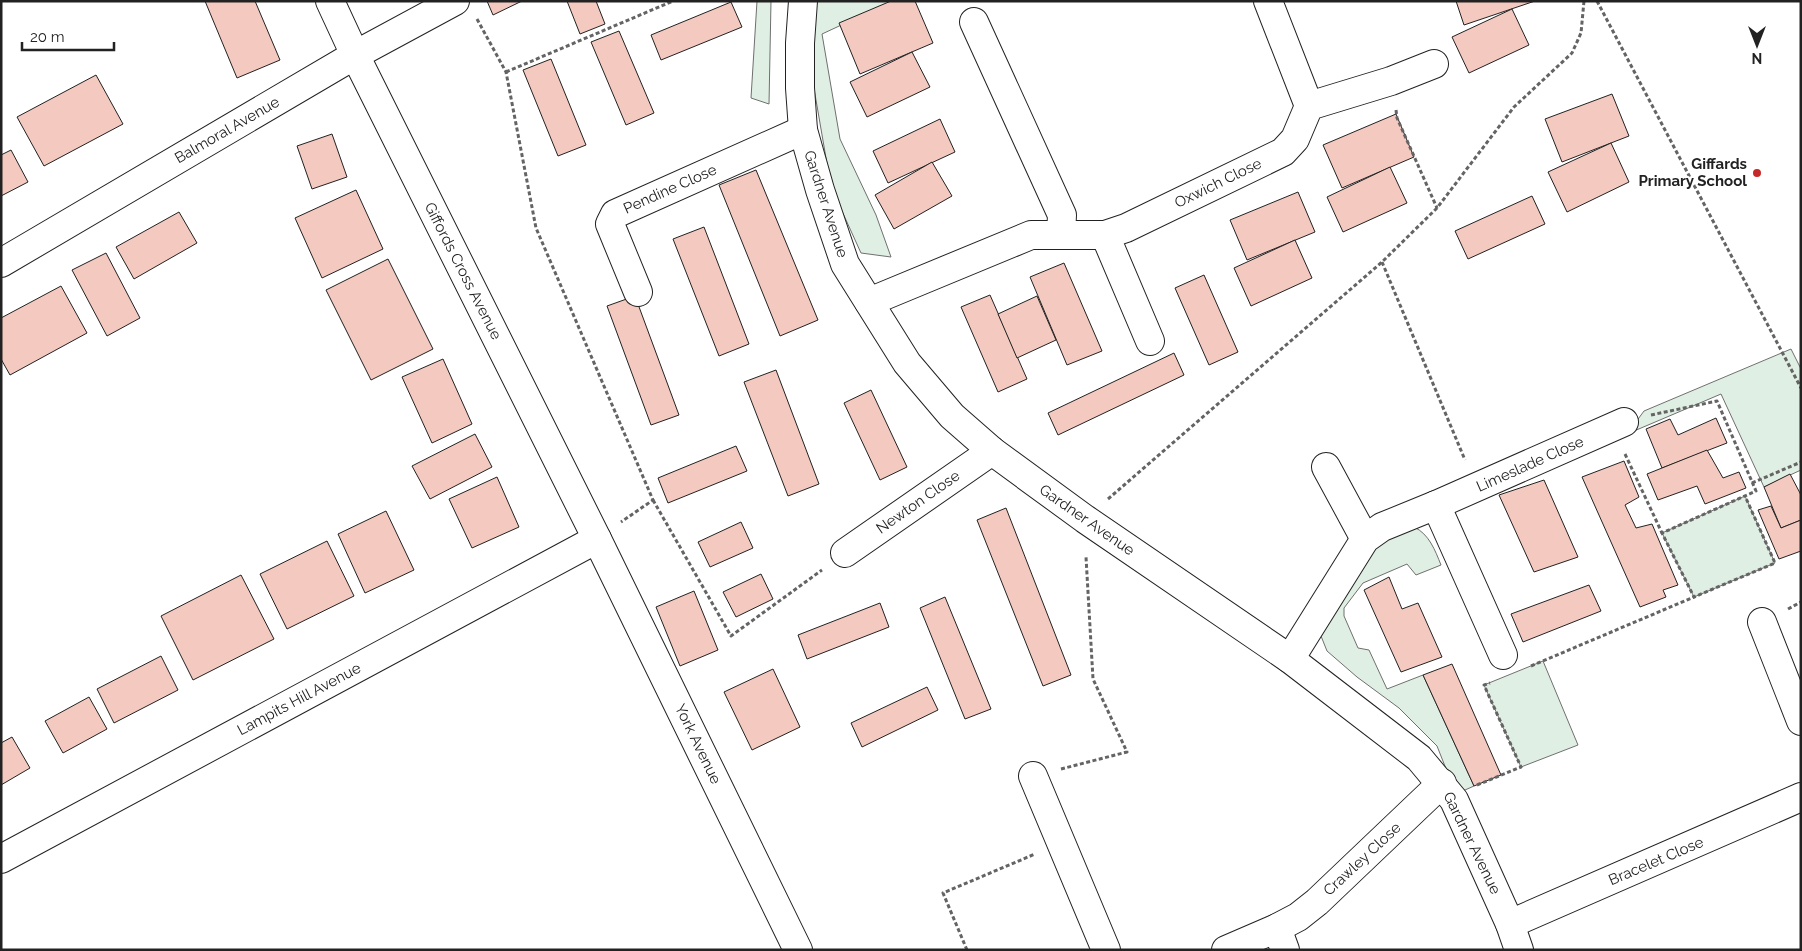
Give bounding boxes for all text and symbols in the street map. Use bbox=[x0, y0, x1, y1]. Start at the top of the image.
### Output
scale bar bbox=[22, 20, 115, 52]
north arrow bbox=[1732, 20, 1782, 70]
text: 20 m bbox=[30, 28, 65, 46]
text: N bbox=[1752, 50, 1762, 66]
street label: Balmoral Avenue bbox=[171, 93, 283, 167]
street label: Gardner Avenue bbox=[800, 148, 852, 260]
street label: Oxwich Close bbox=[1172, 154, 1264, 212]
place label: Giffards Primary School bbox=[1639, 155, 1747, 190]
street label: Pendine Close bbox=[621, 160, 720, 218]
marker: Giffards Primary School bbox=[1751, 167, 1763, 179]
street label: Giffords Cross Avenue bbox=[421, 199, 506, 343]
street label: Limeslade Close bbox=[1474, 432, 1587, 496]
street label: Newton Close bbox=[873, 466, 963, 537]
street label: Gardner Avenue bbox=[1036, 481, 1138, 560]
street label: Lampits Hill Avenue bbox=[234, 659, 364, 739]
street label: York Avenue bbox=[671, 701, 725, 787]
street label: Gardner Avenue bbox=[1439, 789, 1505, 897]
street label: Crawley Close bbox=[1320, 818, 1405, 899]
street label: Bracelet Close bbox=[1606, 833, 1706, 889]

